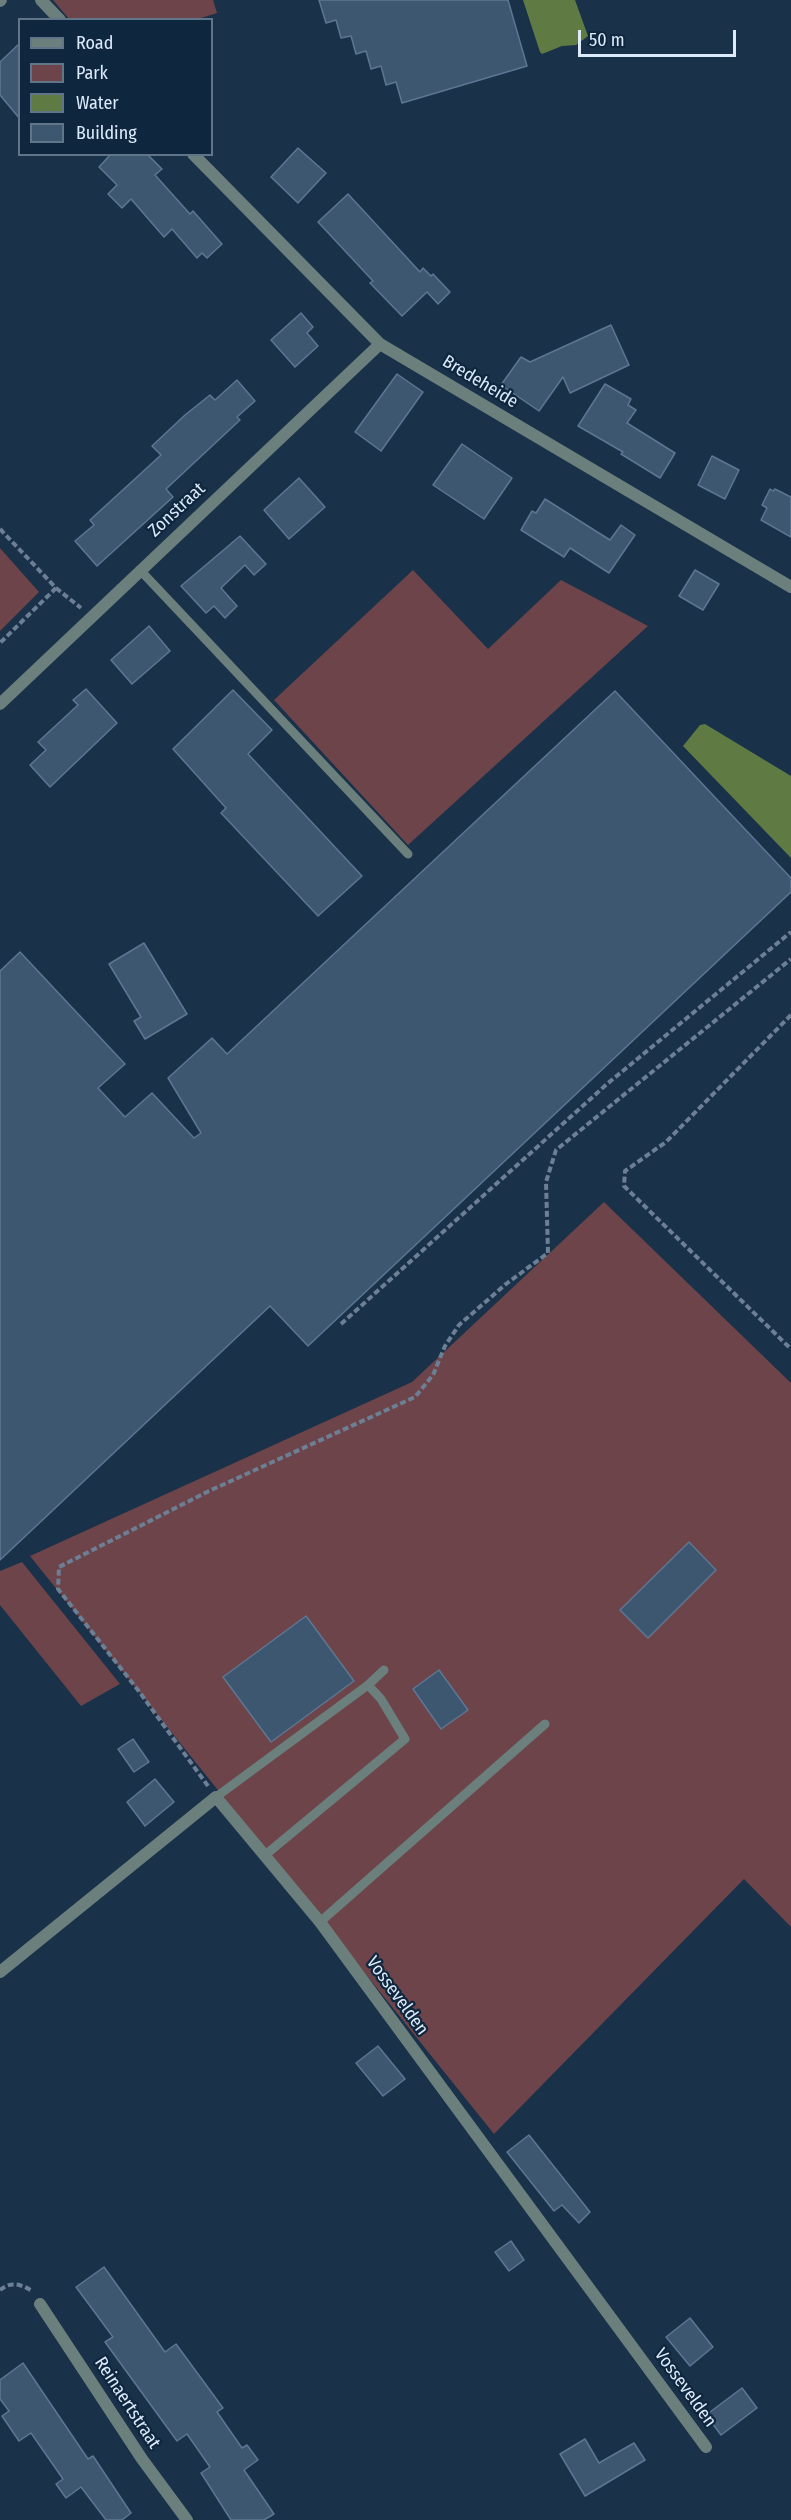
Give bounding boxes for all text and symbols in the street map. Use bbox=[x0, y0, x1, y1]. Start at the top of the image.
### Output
legend bbox=[18, 18, 213, 156]
scale bar bbox=[581, 18, 738, 56]
text: 50 m bbox=[589, 29, 625, 51]
text: Road bbox=[76, 32, 113, 54]
text: Park bbox=[76, 62, 108, 84]
text: Water bbox=[76, 92, 119, 114]
text: Building bbox=[76, 122, 137, 144]
street label: Bredeheide bbox=[438, 351, 522, 413]
street label: Zonstraat bbox=[144, 478, 210, 542]
street label: Vossevelden bbox=[361, 1953, 433, 2039]
street label: Vossevelden bbox=[649, 2345, 721, 2431]
street label: Reinaertstraat bbox=[89, 2353, 165, 2453]

